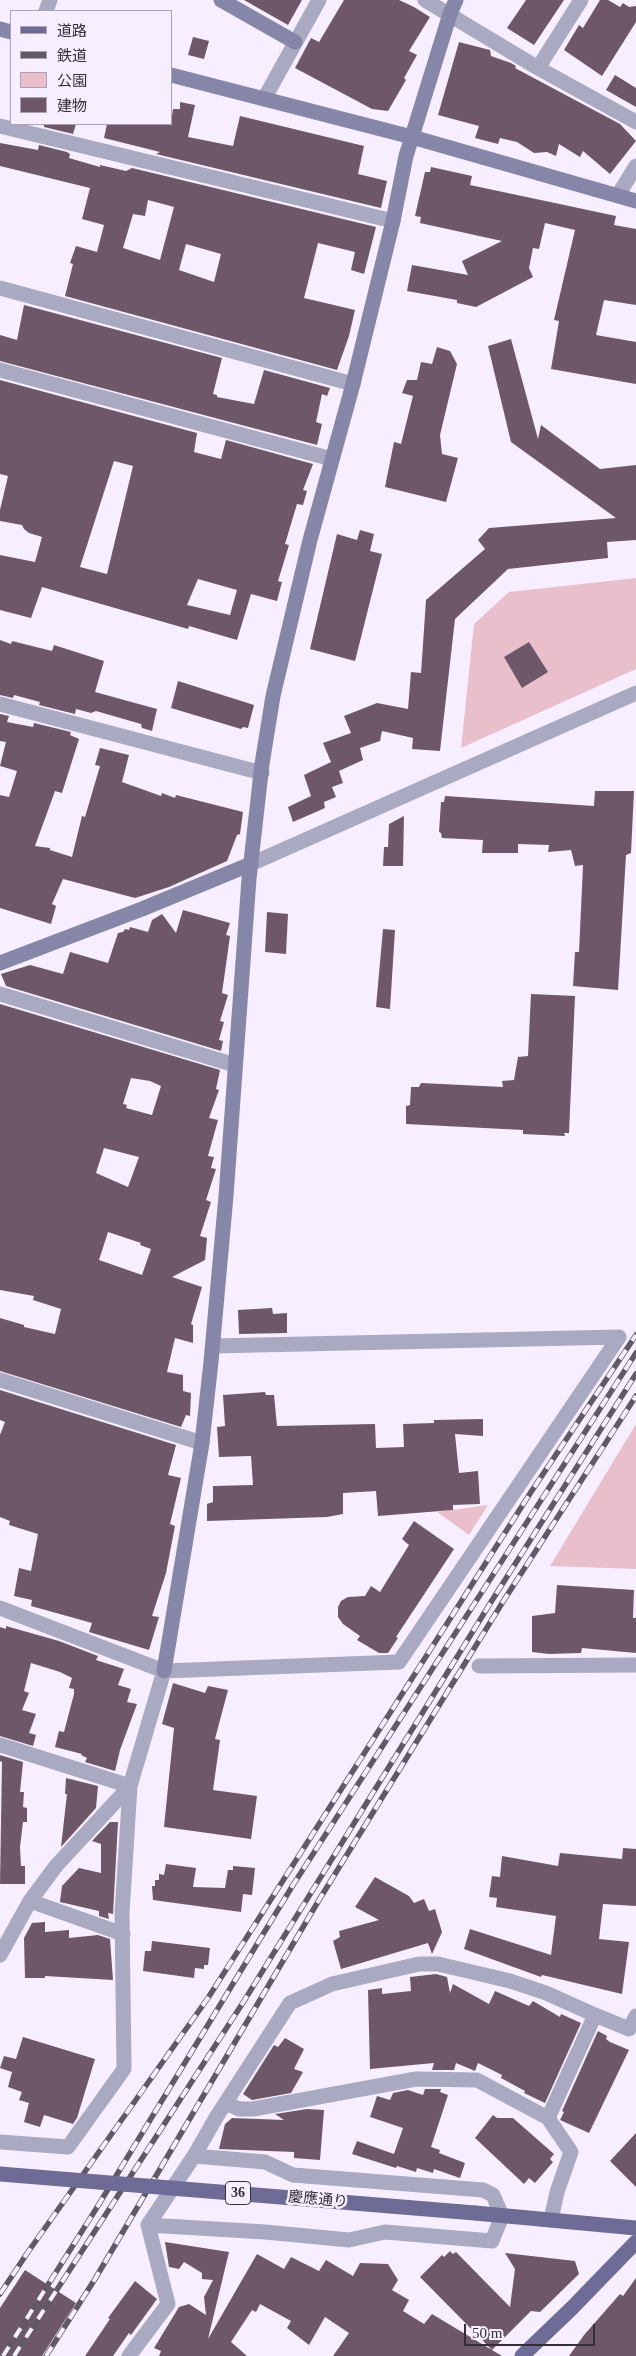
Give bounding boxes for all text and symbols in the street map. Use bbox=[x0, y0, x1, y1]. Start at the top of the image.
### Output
legend bbox=[10, 10, 172, 125]
text: 道路 bbox=[57, 23, 87, 39]
text: 鉄道 bbox=[57, 48, 87, 64]
text: 公園 bbox=[57, 73, 87, 89]
text: 建物 bbox=[57, 98, 87, 114]
road number: 36 bbox=[226, 2182, 250, 2204]
street label: 慶應通り bbox=[287, 2188, 349, 2212]
scale bar bbox=[466, 2314, 597, 2346]
text: 50 m bbox=[472, 2325, 502, 2341]

